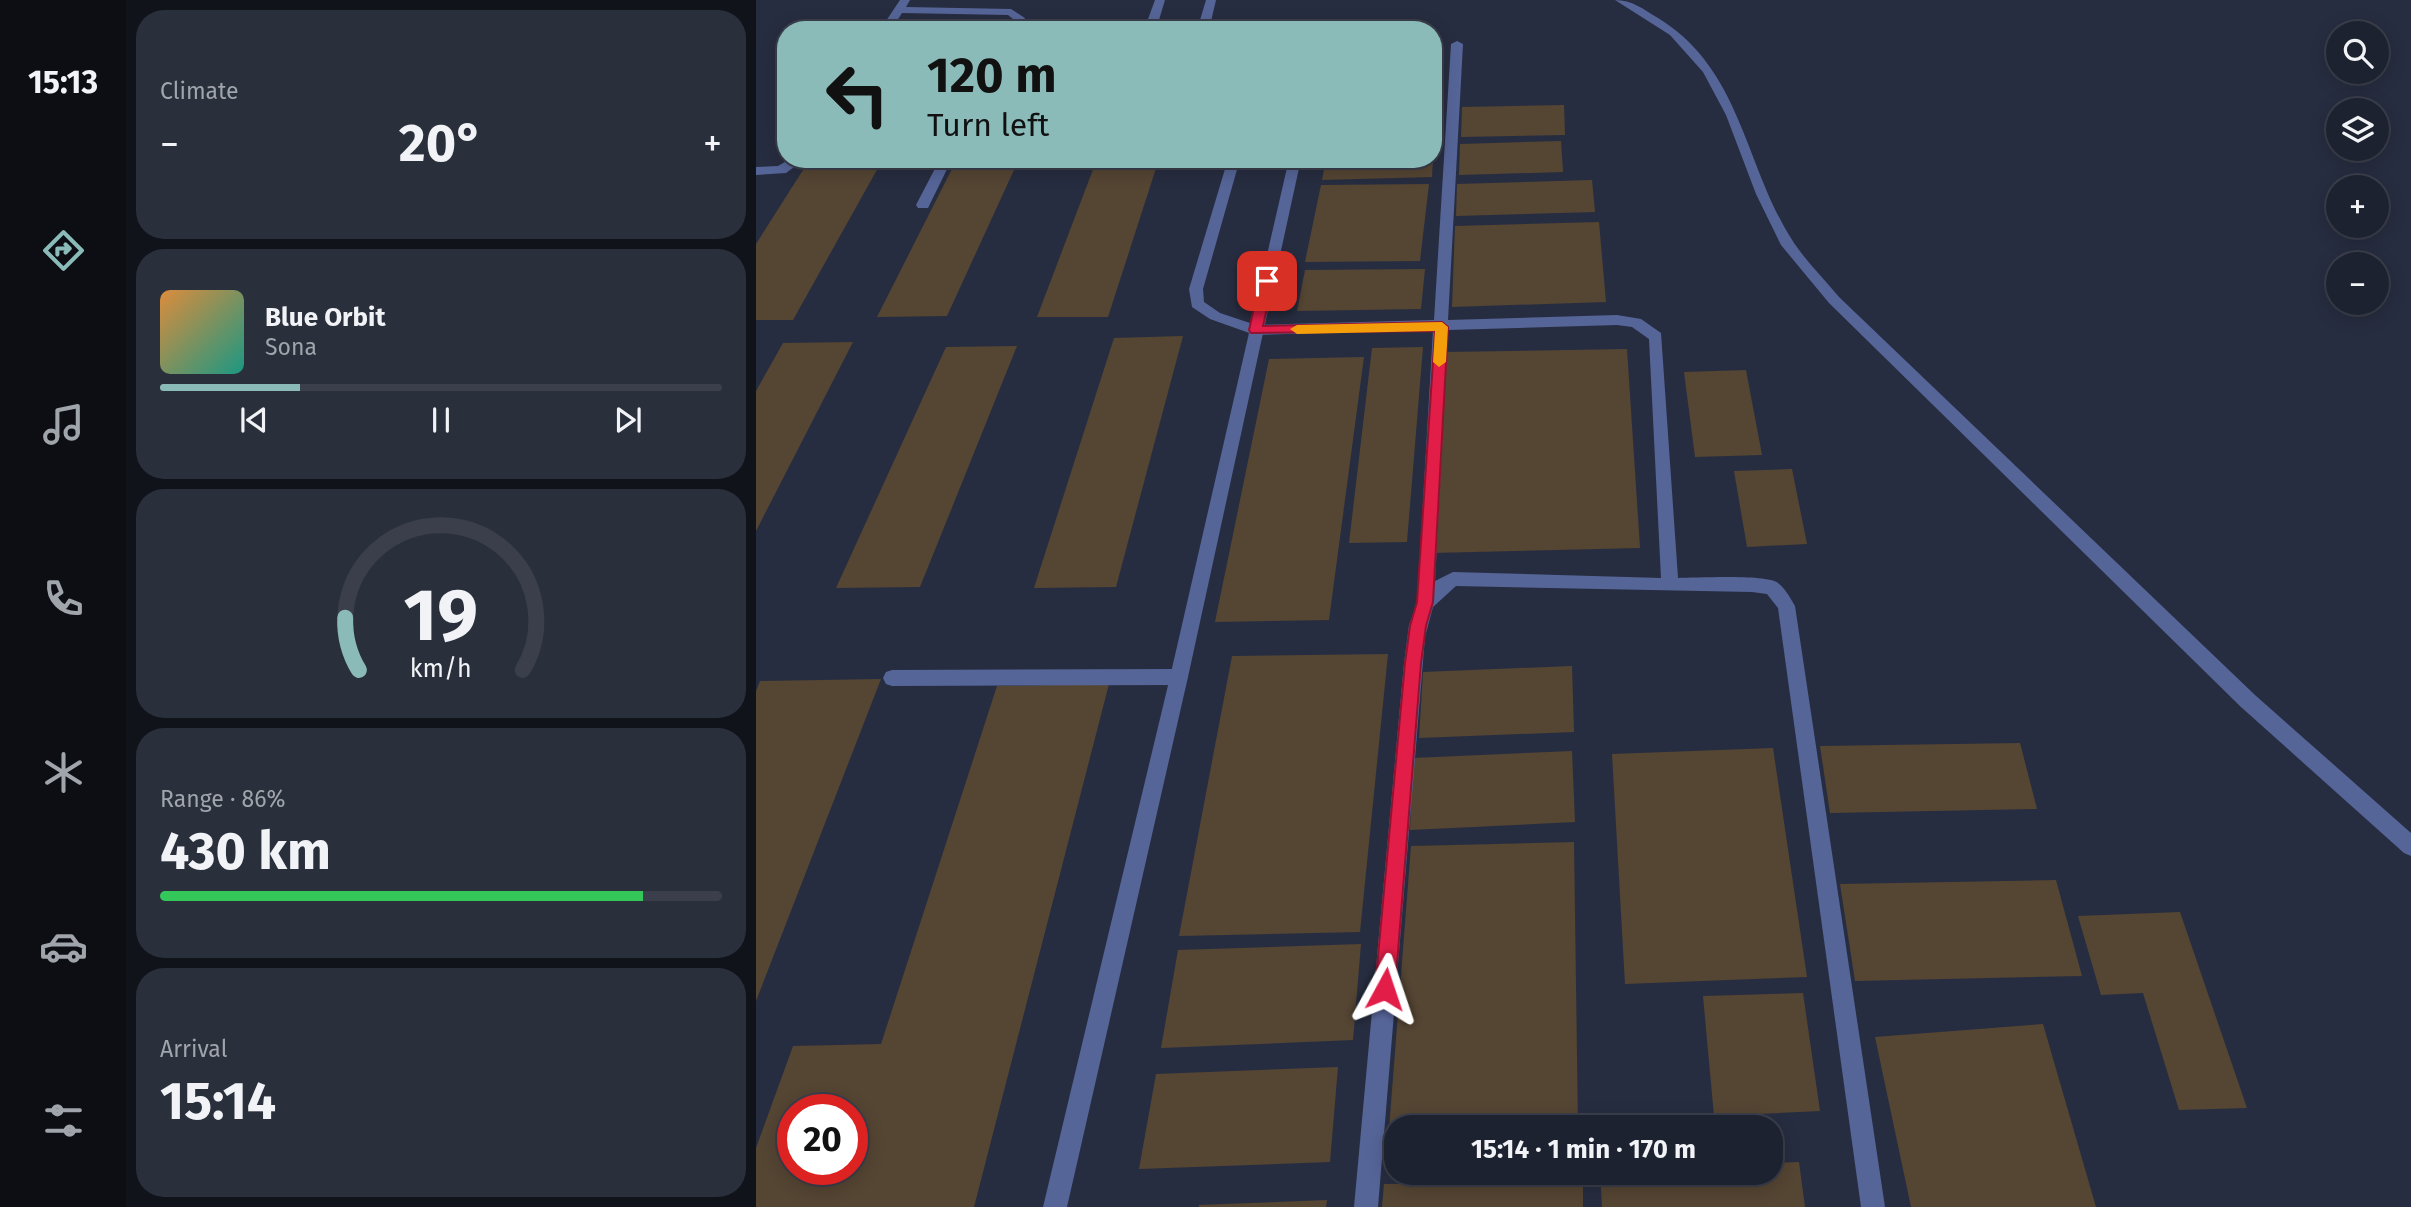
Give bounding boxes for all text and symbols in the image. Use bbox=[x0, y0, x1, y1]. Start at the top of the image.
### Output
map controls bbox=[2326, 21, 2389, 315]
button: search bbox=[2326, 21, 2389, 84]
text: 120 m bbox=[927, 46, 1057, 105]
icon: left bbox=[812, 49, 903, 140]
text: 15:13 bbox=[28, 63, 98, 101]
text: Climate bbox=[160, 77, 239, 105]
button: layers bbox=[2326, 98, 2389, 161]
text: Turn left bbox=[927, 106, 1049, 144]
text: 20° bbox=[399, 112, 483, 175]
text: − bbox=[160, 121, 179, 167]
text: + bbox=[703, 121, 722, 167]
button: + bbox=[2326, 175, 2389, 238]
icon: directions bbox=[39, 226, 88, 275]
pin bbox=[1237, 251, 1297, 311]
button: − bbox=[2326, 252, 2389, 315]
icon: arrive bbox=[1248, 262, 1286, 300]
text: Blue Orbit bbox=[265, 302, 385, 333]
text: Sona bbox=[265, 333, 317, 361]
icon: music bbox=[39, 400, 88, 449]
icon: previous bbox=[235, 401, 273, 439]
icon: pause bbox=[422, 401, 460, 439]
icon: next bbox=[609, 401, 647, 439]
text: 19 bbox=[404, 572, 478, 659]
icon: phone bbox=[39, 574, 88, 623]
text: km/h bbox=[410, 653, 472, 683]
icon: climate bbox=[39, 748, 88, 797]
text: Range · 86% bbox=[160, 785, 285, 813]
text: 430 km bbox=[160, 820, 331, 883]
icon: car bbox=[39, 922, 88, 971]
position arrow bbox=[1348, 952, 1422, 1026]
text: Arrival bbox=[160, 1035, 227, 1063]
text: 15:14 bbox=[160, 1070, 276, 1133]
speed limit sign: 20 bbox=[777, 1094, 868, 1185]
icon: filters bbox=[39, 1096, 88, 1145]
text: 15:14 · 1 min · 170 m bbox=[1471, 1134, 1696, 1165]

